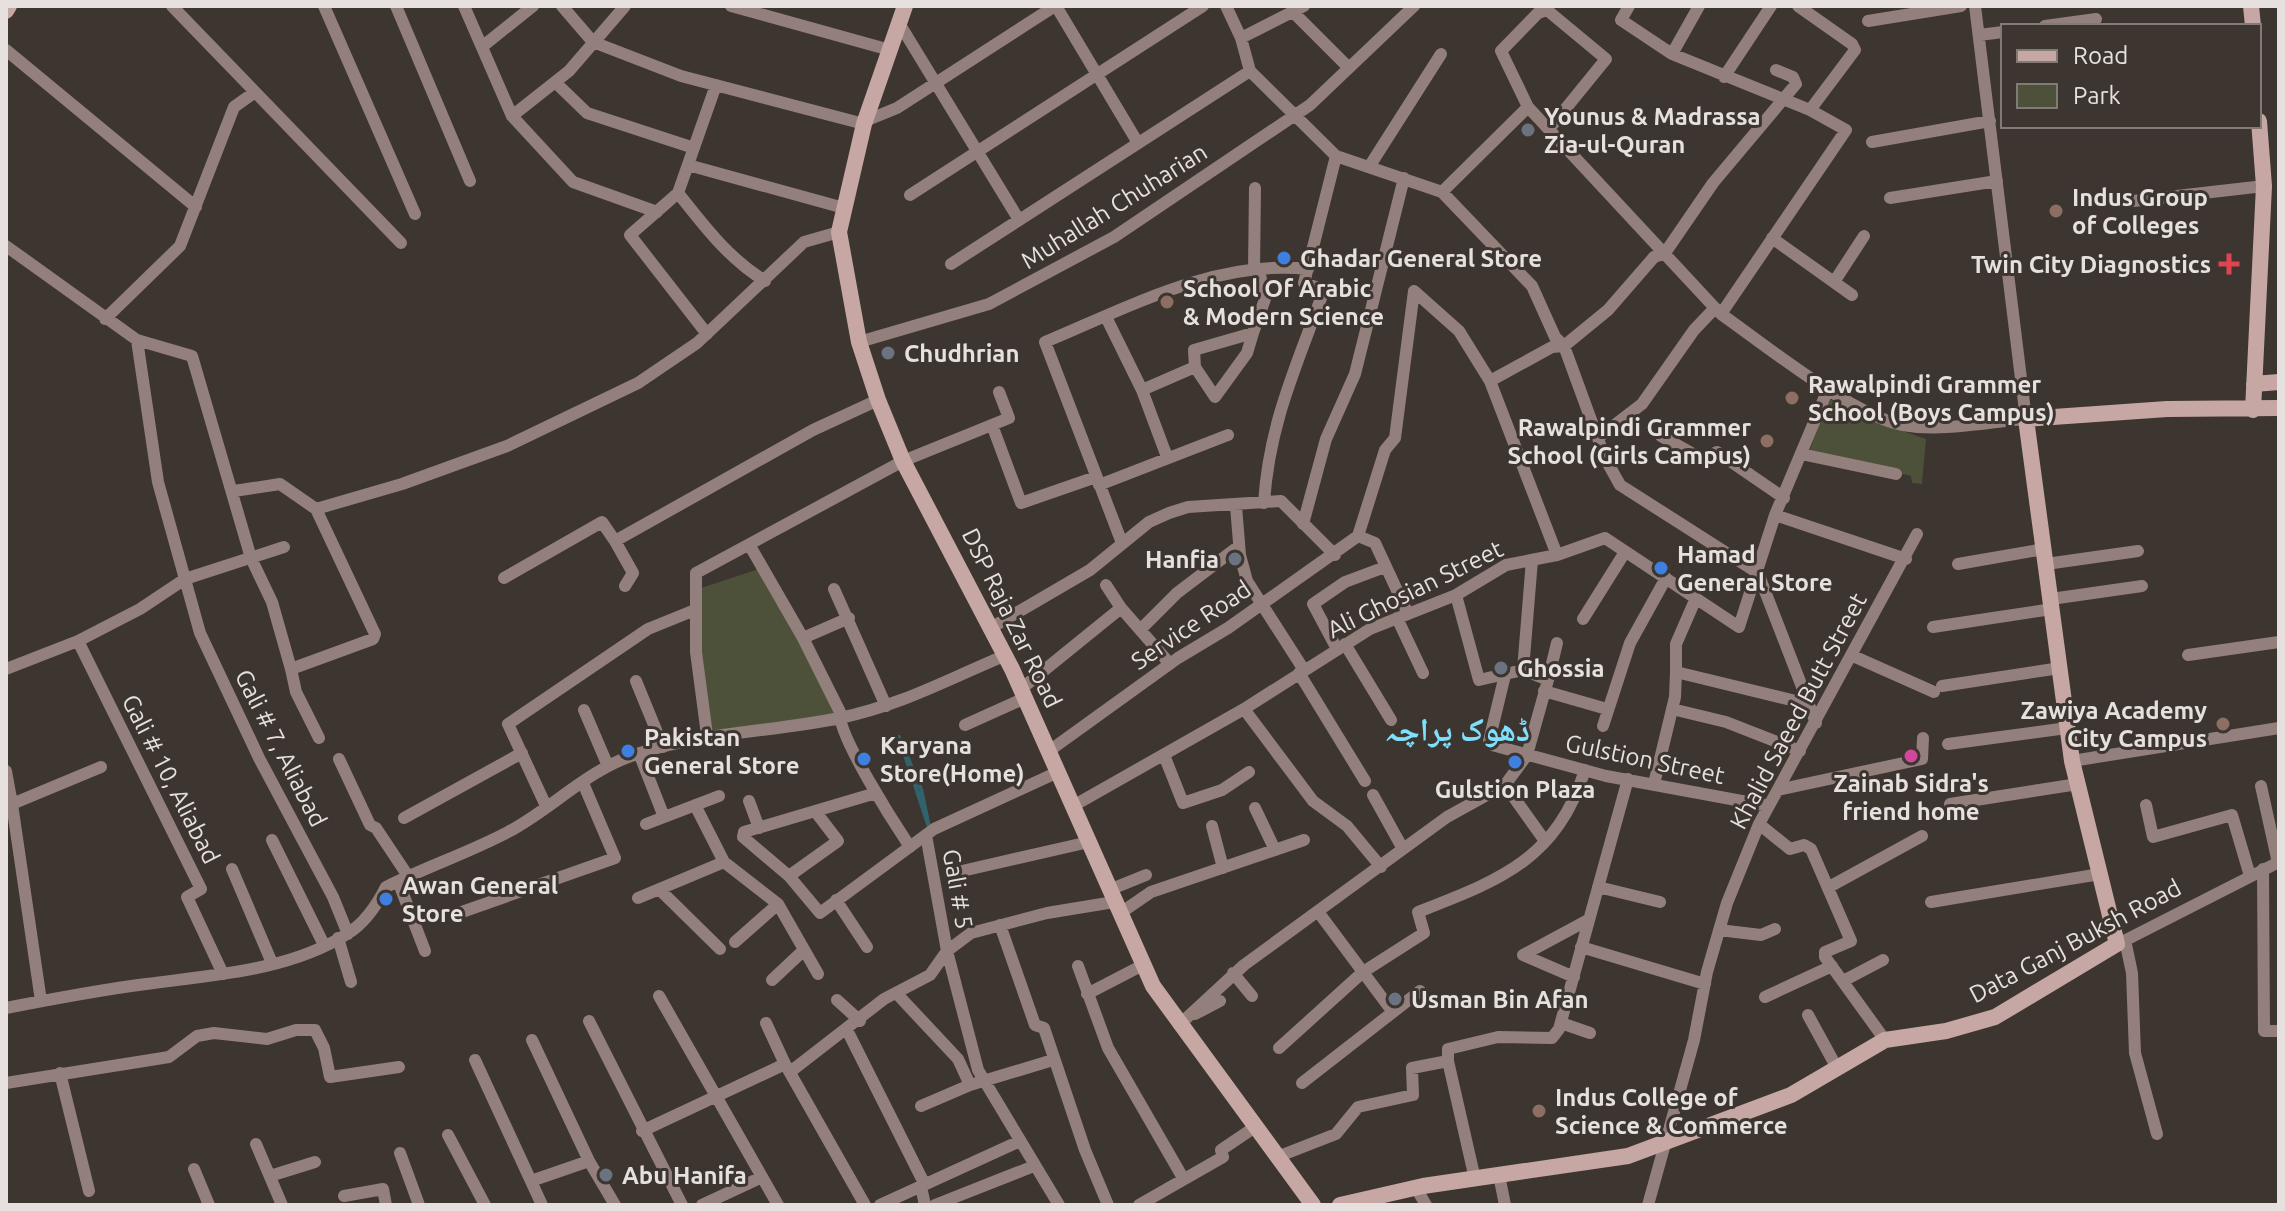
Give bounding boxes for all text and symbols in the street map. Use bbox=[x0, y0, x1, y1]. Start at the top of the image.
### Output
legend bbox=[2001, 24, 2261, 128]
text: Road bbox=[2073, 42, 2128, 69]
text: Park bbox=[2073, 82, 2121, 109]
place label: Younus & Madrassa Zia-ul-Quran bbox=[1544, 103, 1761, 158]
marker: Younus & Madrassa Zia-ul-Quran bbox=[1519, 121, 1537, 139]
street label: Muhallah Chuharian bbox=[1016, 138, 1212, 274]
place label: Indus Group of Colleges bbox=[2072, 184, 2208, 239]
marker: Indus Group of Colleges bbox=[2047, 202, 2065, 220]
place label: Ghadar General Store bbox=[1300, 245, 1542, 272]
marker: Ghadar General Store bbox=[1275, 249, 1293, 267]
place label: Twin City Diagnostics bbox=[1971, 251, 2211, 278]
marker: Twin City Diagnostics bbox=[2218, 253, 2240, 275]
place label: School Of Arabic & Modern Science bbox=[1183, 275, 1384, 330]
marker: School Of Arabic & Modern Science bbox=[1158, 293, 1176, 311]
place label: Chudhrian bbox=[904, 340, 1019, 367]
marker: Chudhrian bbox=[879, 344, 897, 362]
place label: Rawalpindi Grammer School (Boys Campus) bbox=[1808, 371, 2054, 426]
marker: Rawalpindi Grammer School (Boys Campus) bbox=[1783, 389, 1801, 407]
place label: Rawalpindi Grammer School (Girls Campus) bbox=[1507, 414, 1751, 469]
marker: Rawalpindi Grammer School (Girls Campus) bbox=[1758, 432, 1776, 450]
street label: DSP Raja Zar Road bbox=[957, 524, 1067, 712]
street label: Ali Ghosian Street bbox=[1323, 535, 1508, 643]
place label: Hamad General Store bbox=[1677, 541, 1833, 596]
place label: Hanfia bbox=[1145, 546, 1219, 573]
marker: Hanfia bbox=[1226, 550, 1244, 568]
marker: Hamad General Store bbox=[1652, 559, 1670, 577]
street label: Service Road bbox=[1126, 575, 1256, 675]
street label: Khalid Saeed Butt Street bbox=[1724, 588, 1872, 834]
place label: Ghossia bbox=[1517, 655, 1604, 682]
marker: Ghossia bbox=[1492, 659, 1510, 677]
street label: Gali # 7, Aliabad bbox=[230, 665, 332, 831]
street label: Gali # 10, Aliabad bbox=[117, 690, 225, 868]
place label: Zawiya Academy City Campus bbox=[2021, 697, 2207, 752]
district label: ڈھوک پراچہ bbox=[1384, 711, 1530, 749]
marker: Zawiya Academy City Campus bbox=[2214, 715, 2232, 733]
place label: Pakistan General Store bbox=[644, 724, 800, 779]
street label: Gulstion Street bbox=[1563, 729, 1728, 789]
place label: Karyana Store(Home) bbox=[880, 732, 1024, 787]
marker: Pakistan General Store bbox=[619, 742, 637, 760]
marker: Zainab Sidra's friend home bbox=[1902, 747, 1920, 765]
marker: Karyana Store(Home) bbox=[855, 750, 873, 768]
marker: Gulstion Plaza bbox=[1506, 753, 1524, 771]
place label: Zainab Sidra's friend home bbox=[1833, 770, 1989, 825]
place label: Gulstion Plaza bbox=[1435, 776, 1595, 803]
street label: Gali # 5 bbox=[938, 847, 978, 931]
place label: Awan General Store bbox=[402, 872, 558, 927]
street label: Data Ganj Buksh Road bbox=[1965, 874, 2185, 1008]
marker: Awan General Store bbox=[377, 890, 395, 908]
place label: Usman Bin Afan bbox=[1411, 986, 1589, 1013]
marker: Usman Bin Afan bbox=[1386, 990, 1404, 1008]
place label: Indus College of Science & Commerce bbox=[1555, 1084, 1788, 1139]
marker: Indus College of Science & Commerce bbox=[1530, 1102, 1548, 1120]
place label: Abu Hanifa bbox=[622, 1162, 747, 1189]
marker: Abu Hanifa bbox=[597, 1166, 615, 1184]

